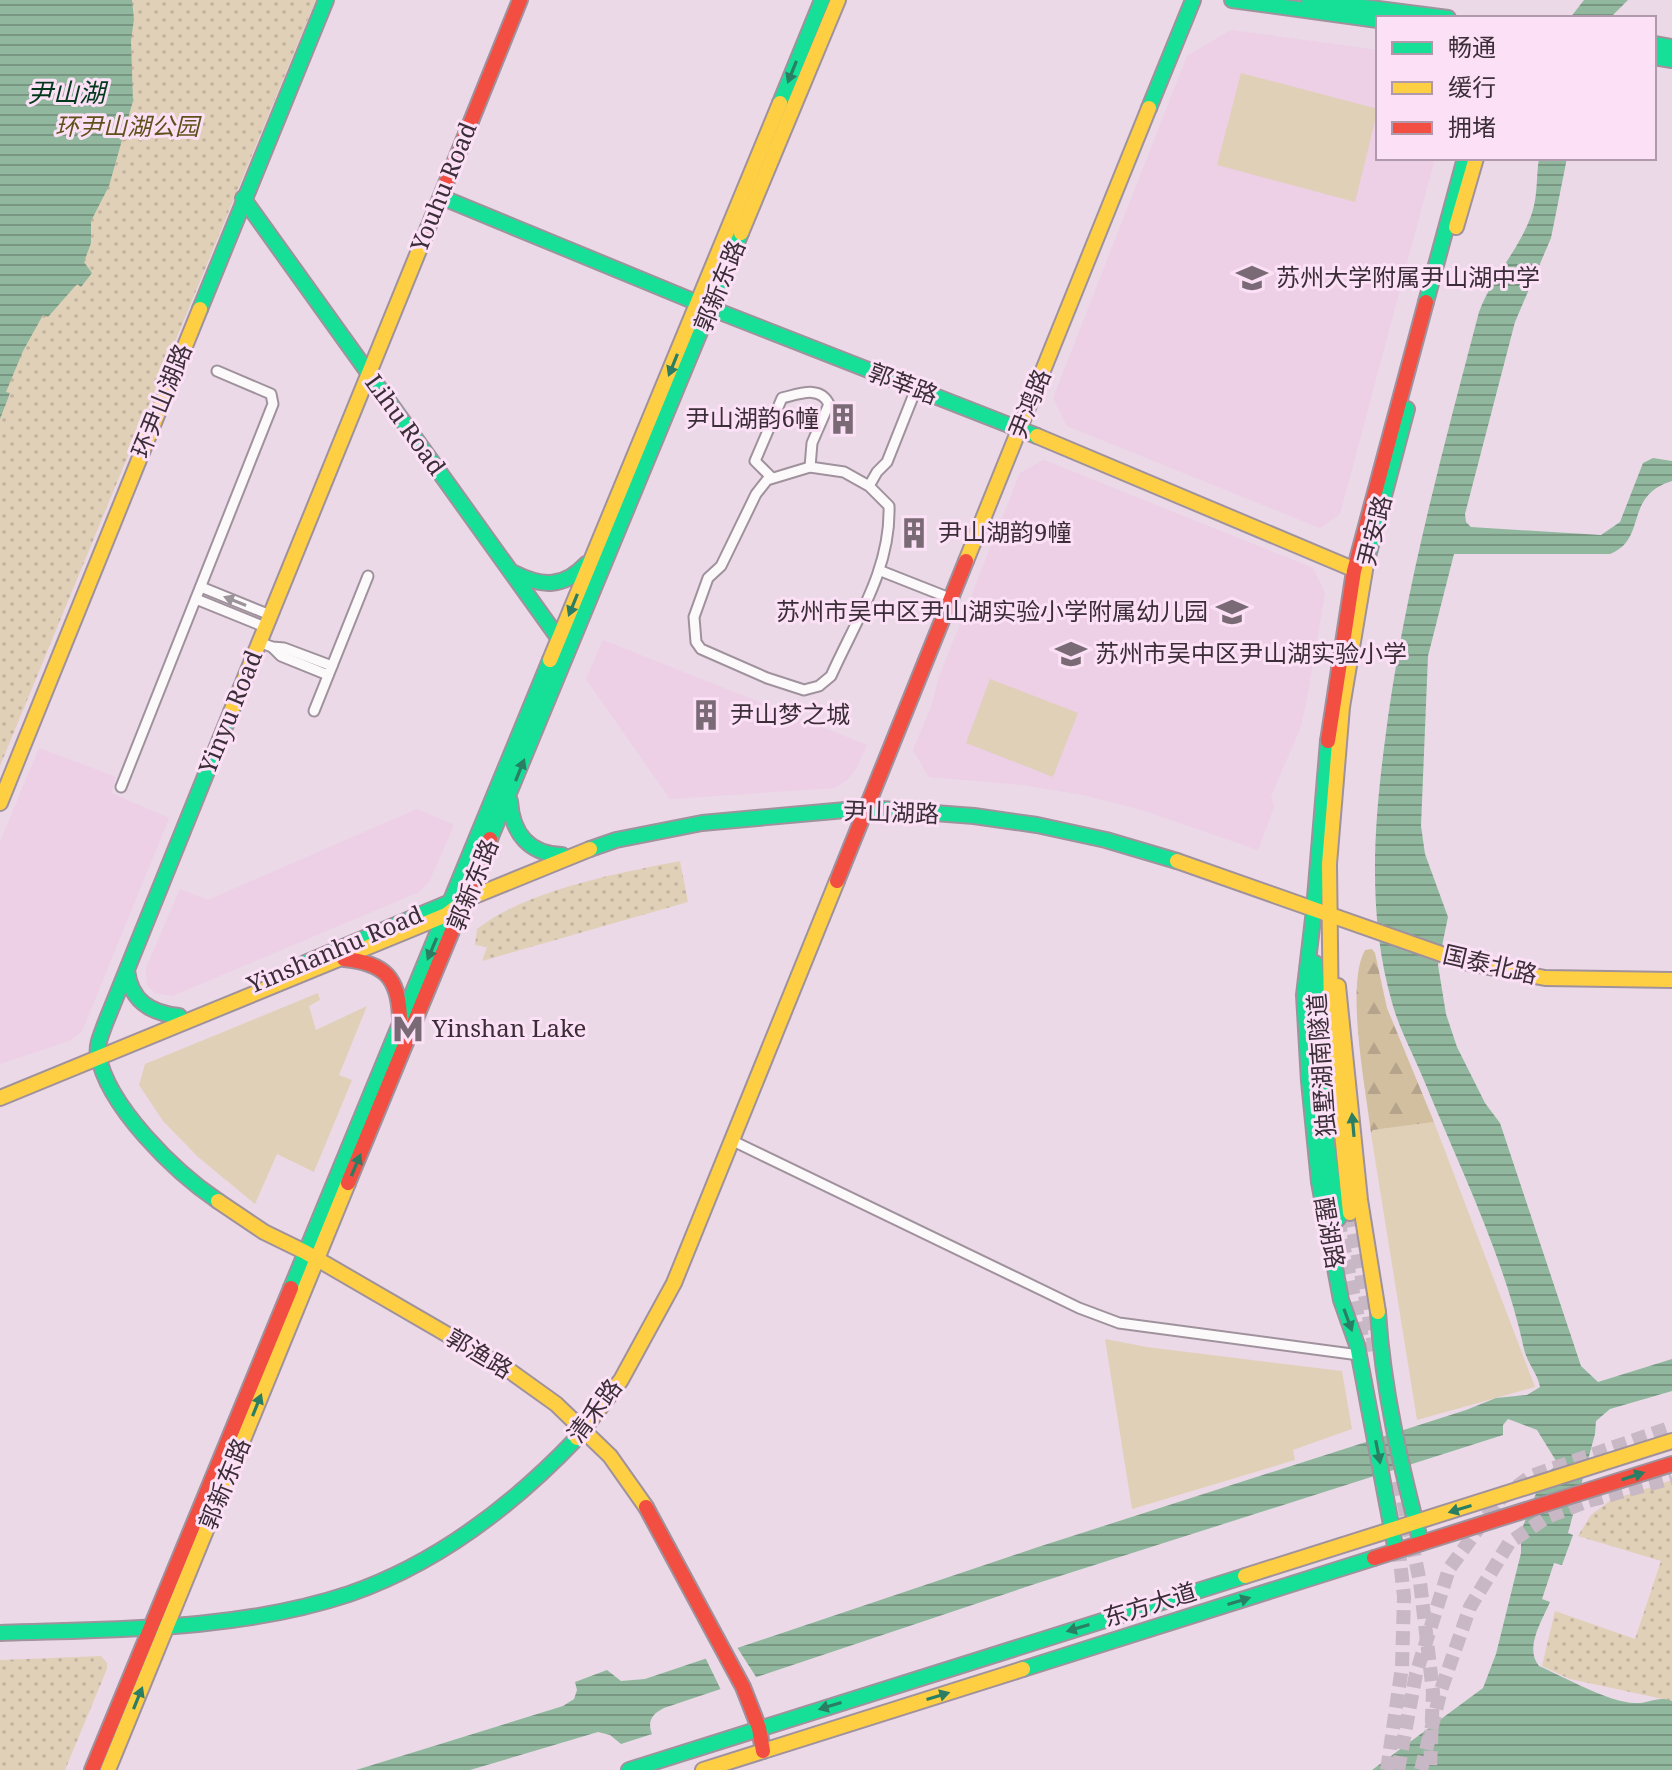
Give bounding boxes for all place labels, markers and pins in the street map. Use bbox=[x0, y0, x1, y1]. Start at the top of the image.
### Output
place label: 苏州大学附属尹山湖中学 bbox=[1276, 260, 1540, 293]
school or university icon: 苏州大学附属尹山湖中学 bbox=[1235, 261, 1269, 295]
place label: 尹山湖韵6幢 bbox=[686, 401, 819, 434]
building icon: 尹山湖韵6幢 bbox=[826, 402, 860, 436]
place label: 尹山湖韵9幢 bbox=[938, 515, 1071, 548]
building icon: 尹山湖韵9幢 bbox=[897, 516, 931, 550]
place label: 苏州市吴中区尹山湖实验小学附属幼儿园 bbox=[776, 594, 1208, 627]
school or university icon: 苏州市吴中区尹山湖实验小学附属幼儿园 bbox=[1215, 595, 1249, 629]
place label: 苏州市吴中区尹山湖实验小学 bbox=[1095, 636, 1407, 669]
school or university icon: 苏州市吴中区尹山湖实验小学 bbox=[1054, 637, 1088, 671]
place label: 尹山梦之城 bbox=[730, 697, 850, 730]
building icon: 尹山梦之城 bbox=[689, 698, 723, 732]
place label: Yinshan Lake bbox=[431, 1011, 586, 1044]
metro station icon: Yinshan Lake bbox=[391, 1012, 425, 1046]

